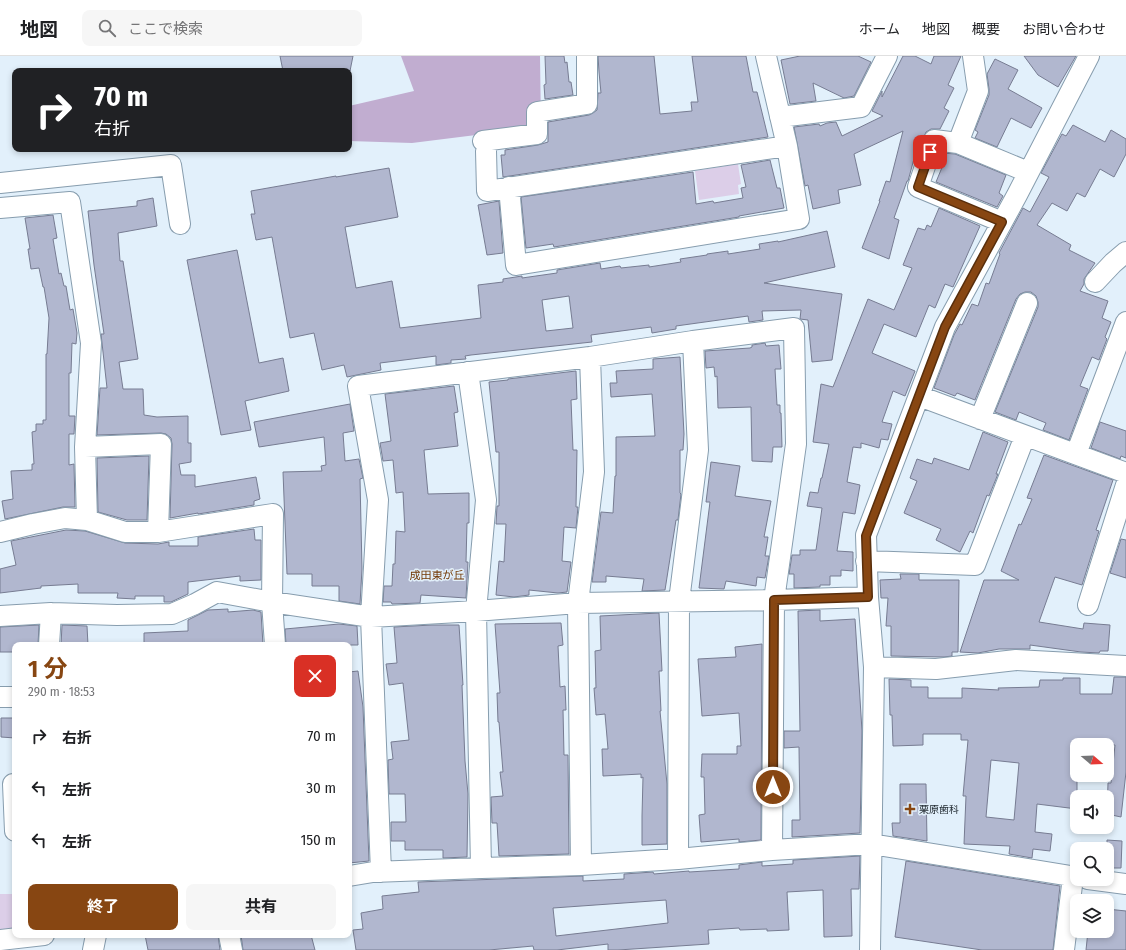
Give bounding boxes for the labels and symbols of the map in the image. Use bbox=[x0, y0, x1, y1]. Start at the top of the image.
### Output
pin bbox=[913, 135, 947, 169]
district label: 成田東が丘 bbox=[410, 569, 465, 582]
north arrow bbox=[1070, 738, 1114, 782]
position arrow bbox=[752, 766, 794, 808]
marker: 栗原歯科 bbox=[904, 803, 916, 815]
place label: 栗原歯科 bbox=[919, 804, 959, 816]

